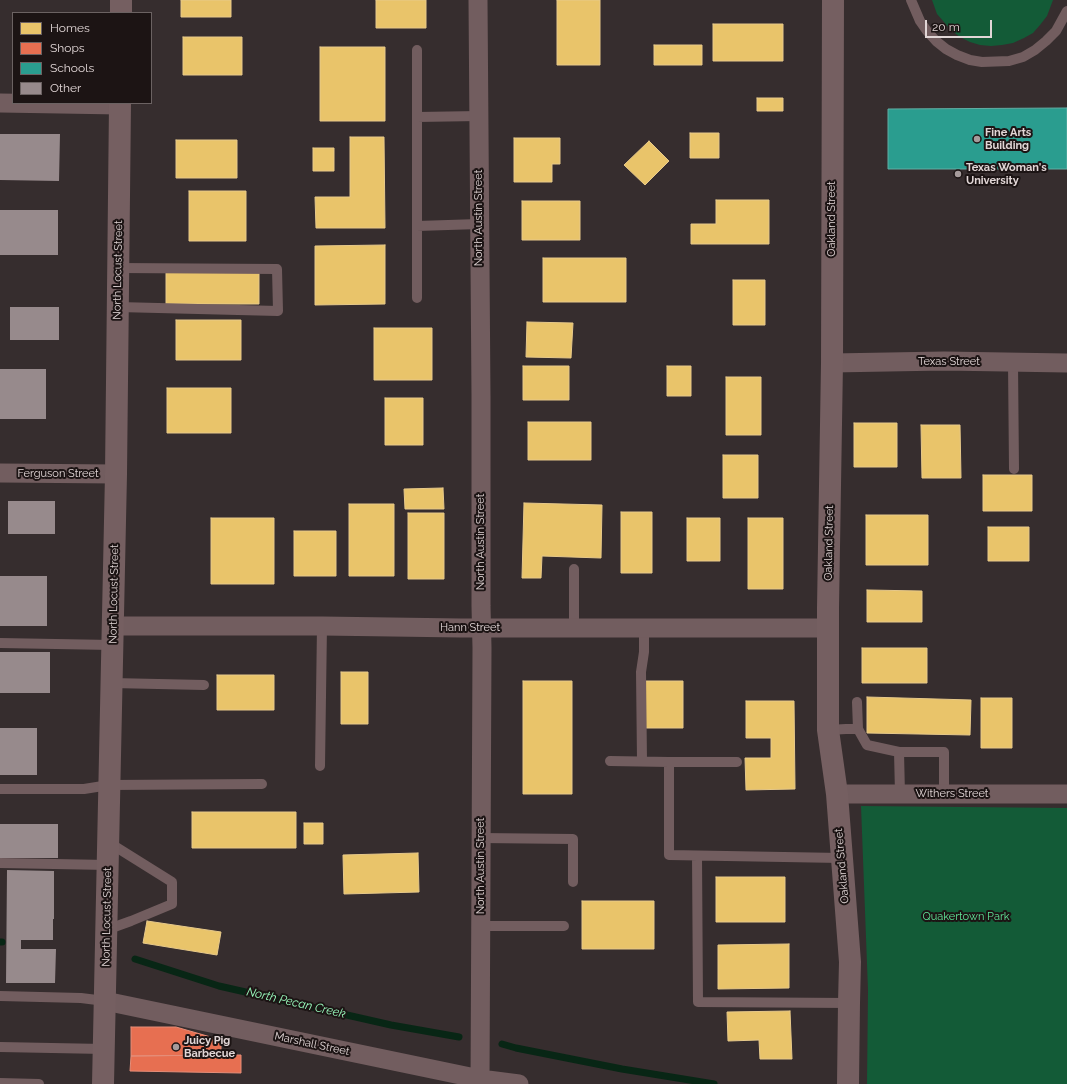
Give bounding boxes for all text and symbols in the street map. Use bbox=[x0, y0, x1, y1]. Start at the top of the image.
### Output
legend bbox=[12, 12, 152, 104]
scale bar bbox=[927, 12, 994, 38]
text: 20 m bbox=[932, 20, 960, 34]
text: Homes bbox=[50, 21, 90, 35]
text: Shops bbox=[50, 41, 85, 55]
text: Schools bbox=[50, 61, 94, 75]
text: Other bbox=[50, 81, 81, 95]
place label: Fine Arts Building bbox=[985, 126, 1031, 152]
marker: Fine Arts Building bbox=[972, 134, 982, 144]
place label: Texas Woman's University bbox=[966, 161, 1047, 187]
marker: Texas Woman's University bbox=[953, 169, 963, 179]
street label: North Austin Street bbox=[472, 170, 486, 266]
street label: Oakland Street bbox=[825, 181, 839, 257]
street label: North Locust Street bbox=[111, 220, 125, 320]
street label: Texas Street bbox=[918, 355, 980, 369]
street label: Ferguson Street bbox=[17, 467, 99, 481]
street label: North Austin Street bbox=[474, 494, 488, 590]
street label: Oakland Street bbox=[822, 505, 836, 581]
street label: North Locust Street bbox=[107, 544, 121, 644]
street label: Hann Street bbox=[440, 621, 500, 635]
street label: Withers Street bbox=[916, 787, 988, 801]
street label: North Austin Street bbox=[474, 818, 488, 914]
street label: Oakland Street bbox=[832, 828, 852, 904]
street label: North Locust Street bbox=[100, 867, 114, 967]
park label: Quakertown Park bbox=[922, 910, 1010, 924]
water label: North Pecan Creek bbox=[245, 985, 347, 1021]
street label: Marshall Street bbox=[273, 1030, 351, 1058]
place label: Juicy Pig Barbecue bbox=[184, 1034, 235, 1060]
marker: Juicy Pig Barbecue bbox=[171, 1042, 181, 1052]

